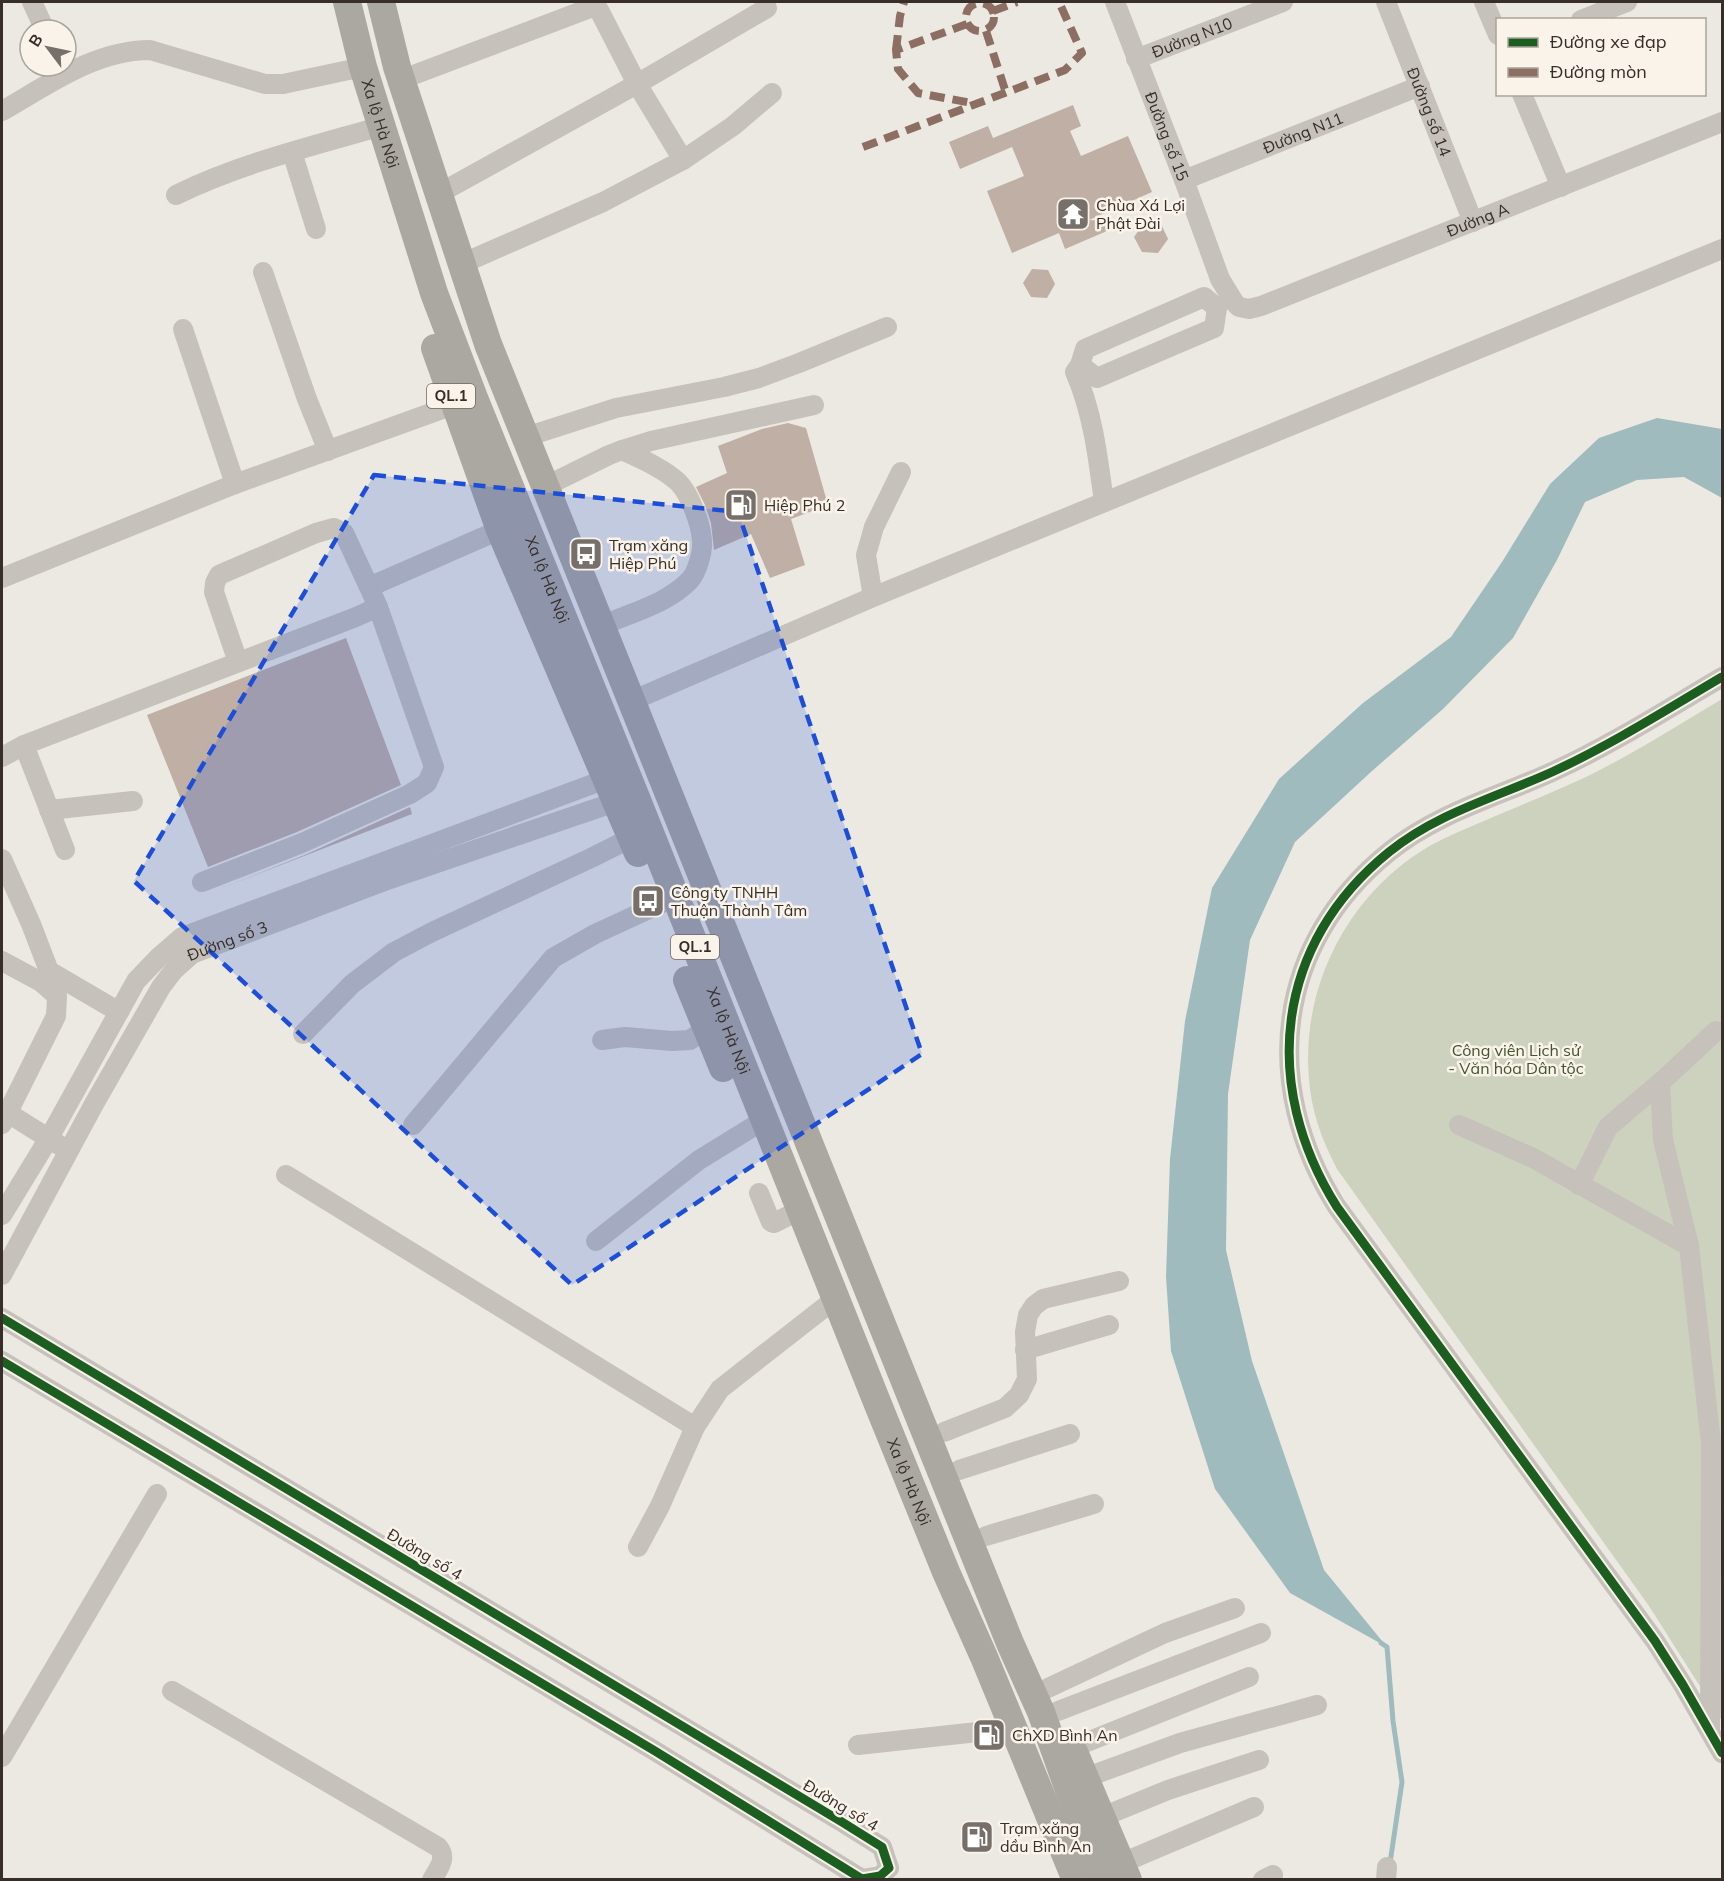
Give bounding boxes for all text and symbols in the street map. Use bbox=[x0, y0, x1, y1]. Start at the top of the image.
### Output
street label: Đường N10 bbox=[1149, 13, 1235, 62]
north arrow bbox=[18, 18, 78, 78]
legend bbox=[1496, 18, 1706, 96]
text: B bbox=[24, 30, 47, 50]
text: Đường xe đạp bbox=[1550, 30, 1667, 53]
text: Đường mòn bbox=[1550, 60, 1647, 83]
street label: Đường số 14 bbox=[1403, 64, 1456, 160]
street label: Xa lộ Hà Nội bbox=[357, 76, 404, 170]
street label: Đường số 15 bbox=[1141, 89, 1193, 184]
street label: Đường N11 bbox=[1260, 108, 1346, 158]
place label: Chùa Xá Lợi Phật Đài bbox=[1096, 195, 1185, 233]
temple icon: Chùa Xá Lợi Phật Đài bbox=[1055, 196, 1091, 232]
street label: Đường A bbox=[1444, 198, 1512, 241]
road number: QL.1 bbox=[427, 384, 475, 408]
fuel station icon: Hiệp Phú 2 bbox=[723, 487, 759, 523]
place label: Hiệp Phú 2 bbox=[764, 495, 845, 515]
street label: Xa lộ Hà Nội bbox=[521, 533, 574, 626]
place label: Trạm xăng Hiệp Phú bbox=[609, 535, 688, 573]
bus stop icon: Trạm xăng Hiệp Phú bbox=[568, 536, 604, 572]
place label: Công ty TNHH Thuận Thành Tâm bbox=[671, 882, 807, 920]
bus stop icon: Công ty TNHH Thuận Thành Tâm bbox=[630, 883, 666, 919]
street label: Đường số 3 bbox=[184, 916, 270, 965]
road number: QL.1 bbox=[671, 935, 719, 959]
street label: Xa lộ Hà Nội bbox=[702, 984, 755, 1077]
park label: Công viên Lịch sử - Văn hóa Dân tộc bbox=[1448, 1040, 1584, 1078]
street label: Xa lộ Hà Nội bbox=[883, 1435, 936, 1528]
street label: Đường số 4 bbox=[384, 1524, 467, 1585]
fuel station icon: ChXD Bình An bbox=[971, 1717, 1007, 1753]
place label: ChXD Bình An bbox=[1012, 1725, 1118, 1745]
street label: Đường số 4 bbox=[800, 1775, 883, 1836]
place label: Trạm xăng dầu Bình An bbox=[1000, 1818, 1091, 1856]
fuel station icon: Trạm xăng dầu Bình An bbox=[959, 1819, 995, 1855]

